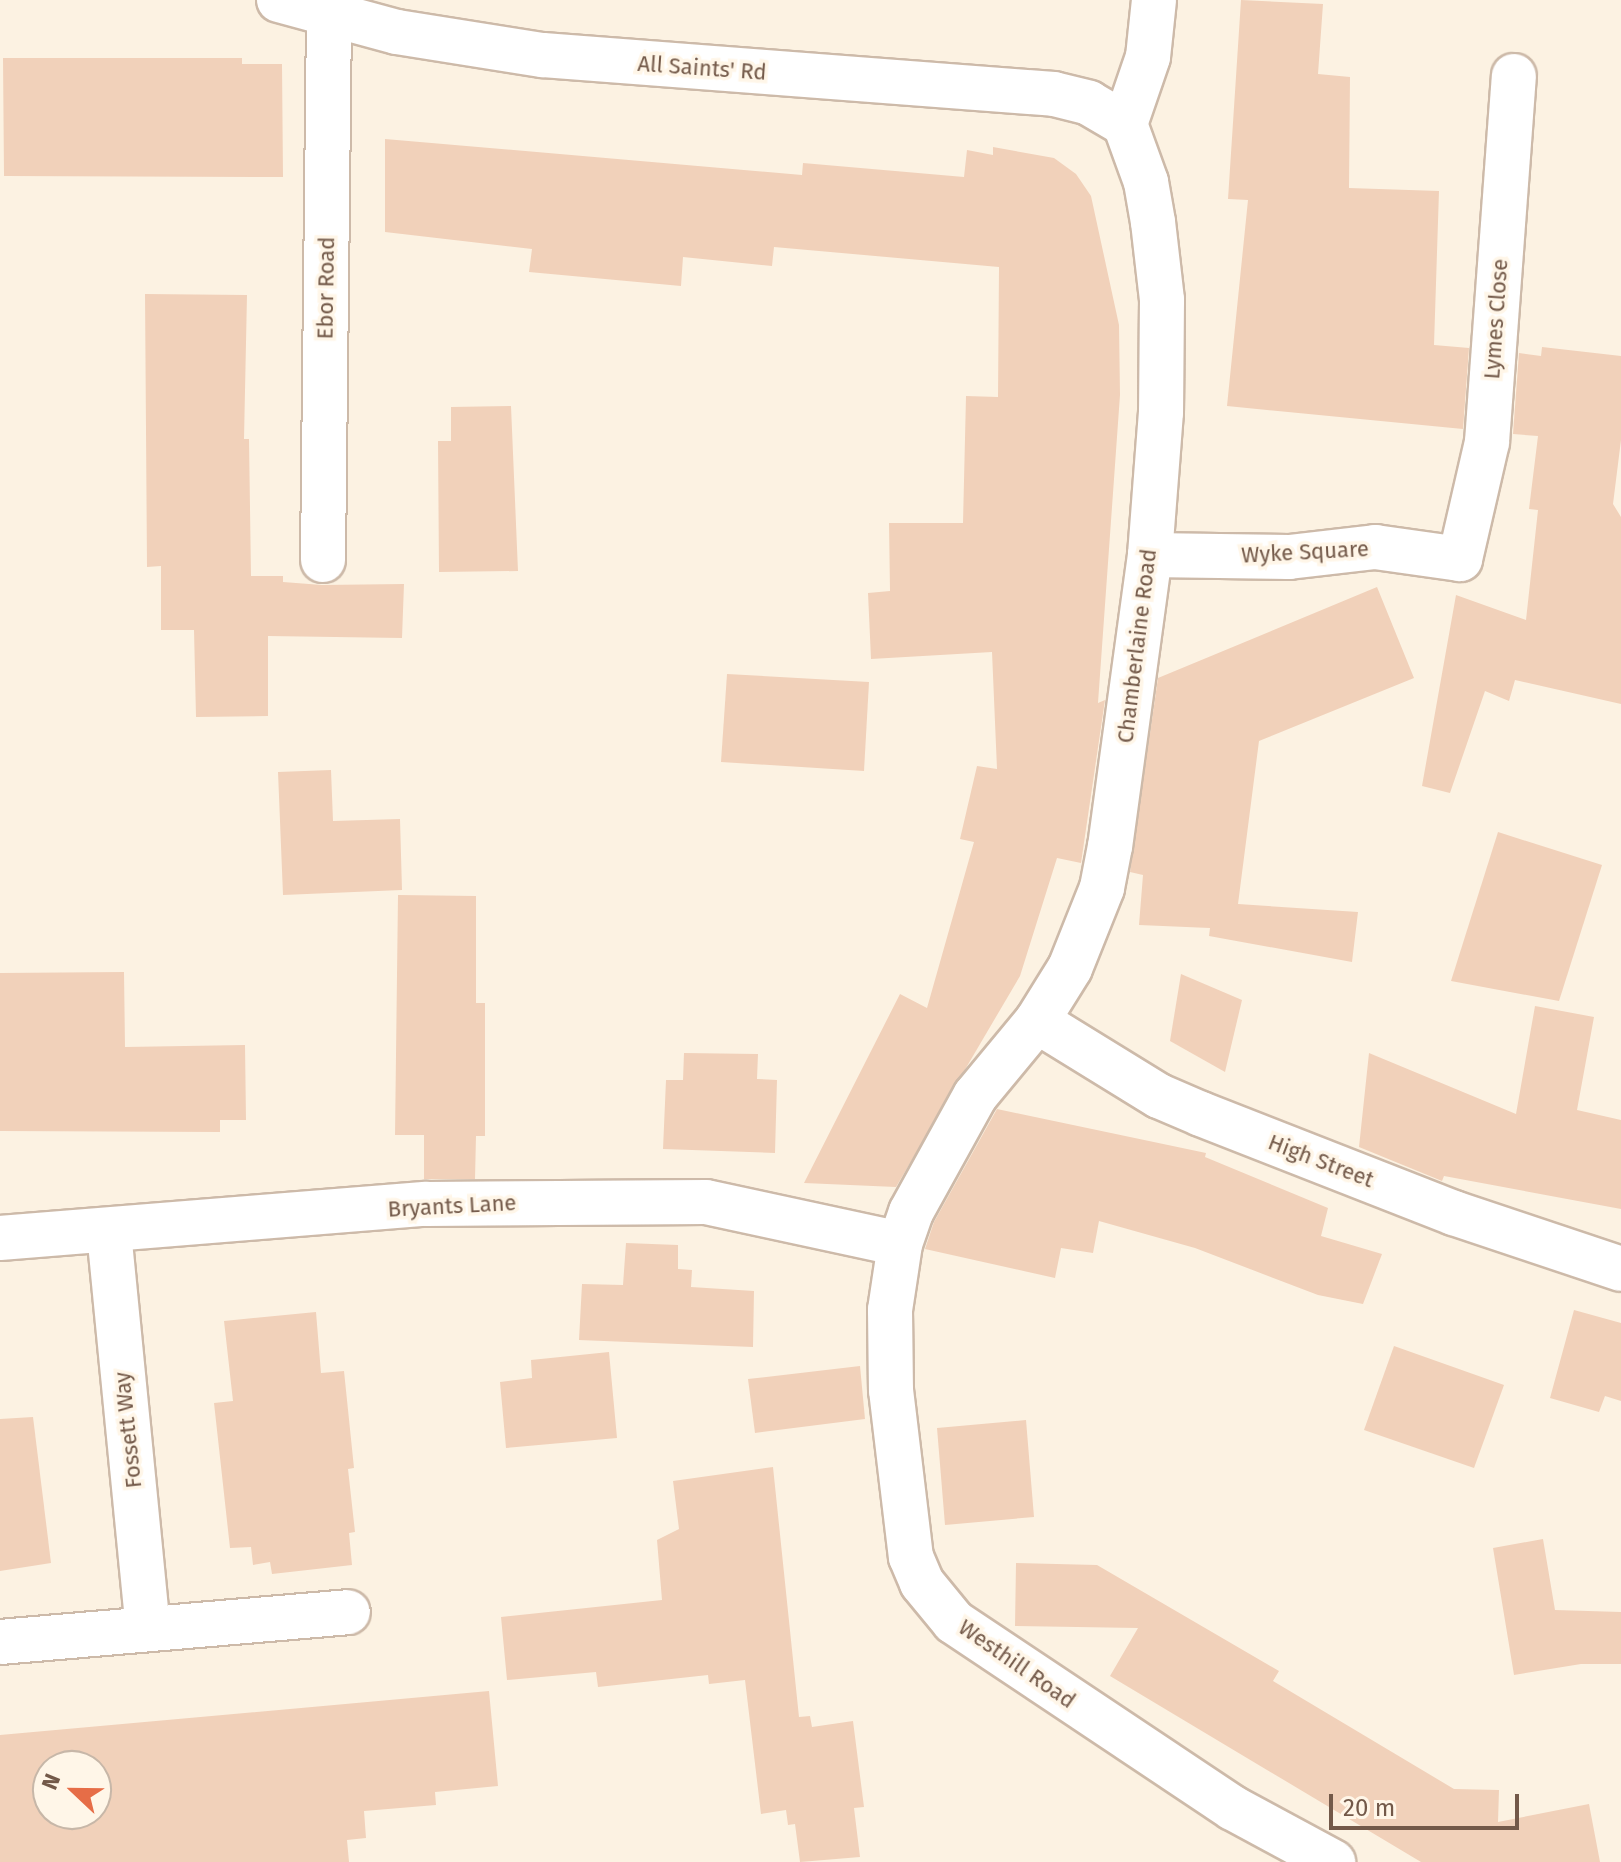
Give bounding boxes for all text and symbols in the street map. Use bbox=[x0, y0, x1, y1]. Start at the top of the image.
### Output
street label: All Saints' Rd bbox=[637, 50, 767, 86]
street label: Ebor Road bbox=[312, 236, 340, 340]
street label: Lymes Close bbox=[1479, 258, 1513, 380]
street label: Wyke Square bbox=[1241, 535, 1369, 569]
street label: Chamberlaine Road bbox=[1112, 547, 1162, 745]
street label: High Street bbox=[1264, 1129, 1378, 1193]
street label: Bryants Lane bbox=[387, 1189, 517, 1223]
street label: Fossett Way bbox=[109, 1370, 147, 1490]
street label: Westhill Road bbox=[953, 1614, 1081, 1714]
north arrow bbox=[32, 1750, 112, 1830]
text: N bbox=[36, 1770, 66, 1793]
scale bar bbox=[1333, 1778, 1523, 1828]
text: 20 m bbox=[1343, 1794, 1395, 1822]

